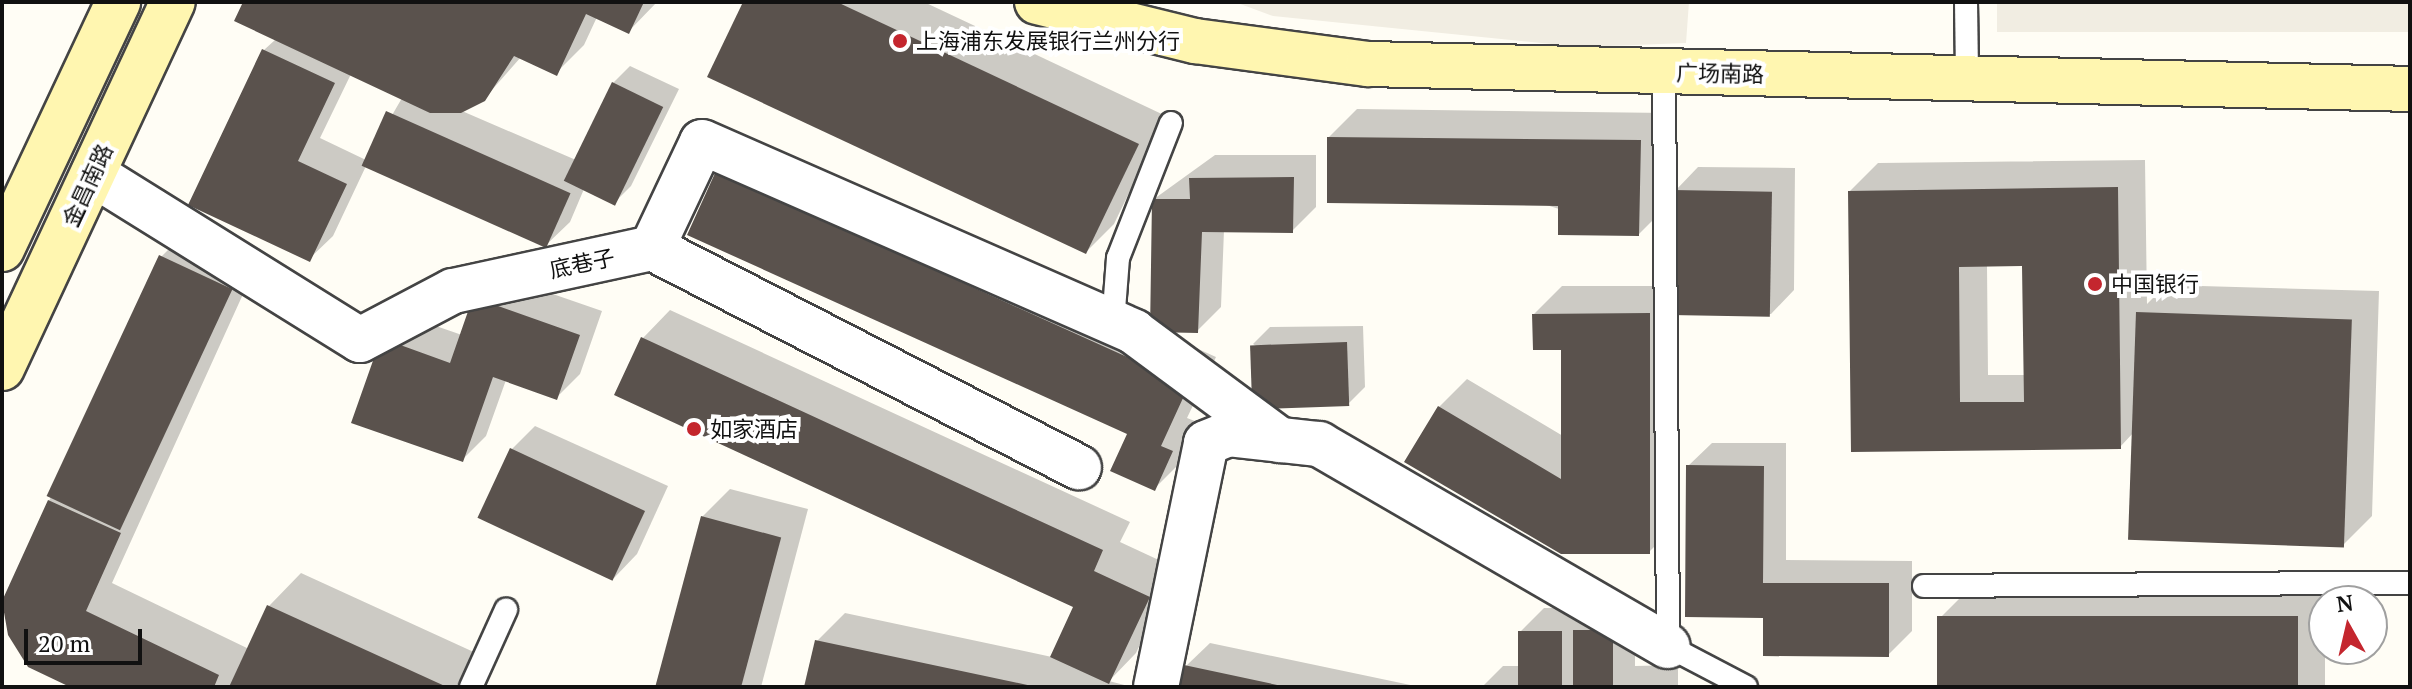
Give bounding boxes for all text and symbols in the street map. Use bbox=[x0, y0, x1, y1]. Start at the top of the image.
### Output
place label: 上海浦东发展银行兰州分行 bbox=[916, 28, 1180, 54]
marker: 上海浦东发展银行兰州分行 bbox=[891, 32, 909, 50]
street label: 广场南路 bbox=[1676, 59, 1764, 87]
street label: 金昌南路 bbox=[56, 140, 118, 230]
street label: 底巷子 bbox=[547, 243, 617, 283]
place label: 中国银行 bbox=[2111, 271, 2199, 297]
marker: 中国银行 bbox=[2086, 275, 2104, 293]
place label: 如家酒店 bbox=[710, 416, 798, 442]
marker: 如家酒店 bbox=[685, 420, 703, 438]
north arrow bbox=[2308, 585, 2388, 665]
text: N bbox=[2335, 587, 2355, 618]
scale bar bbox=[28, 613, 146, 663]
text: 20 m bbox=[38, 627, 90, 659]

